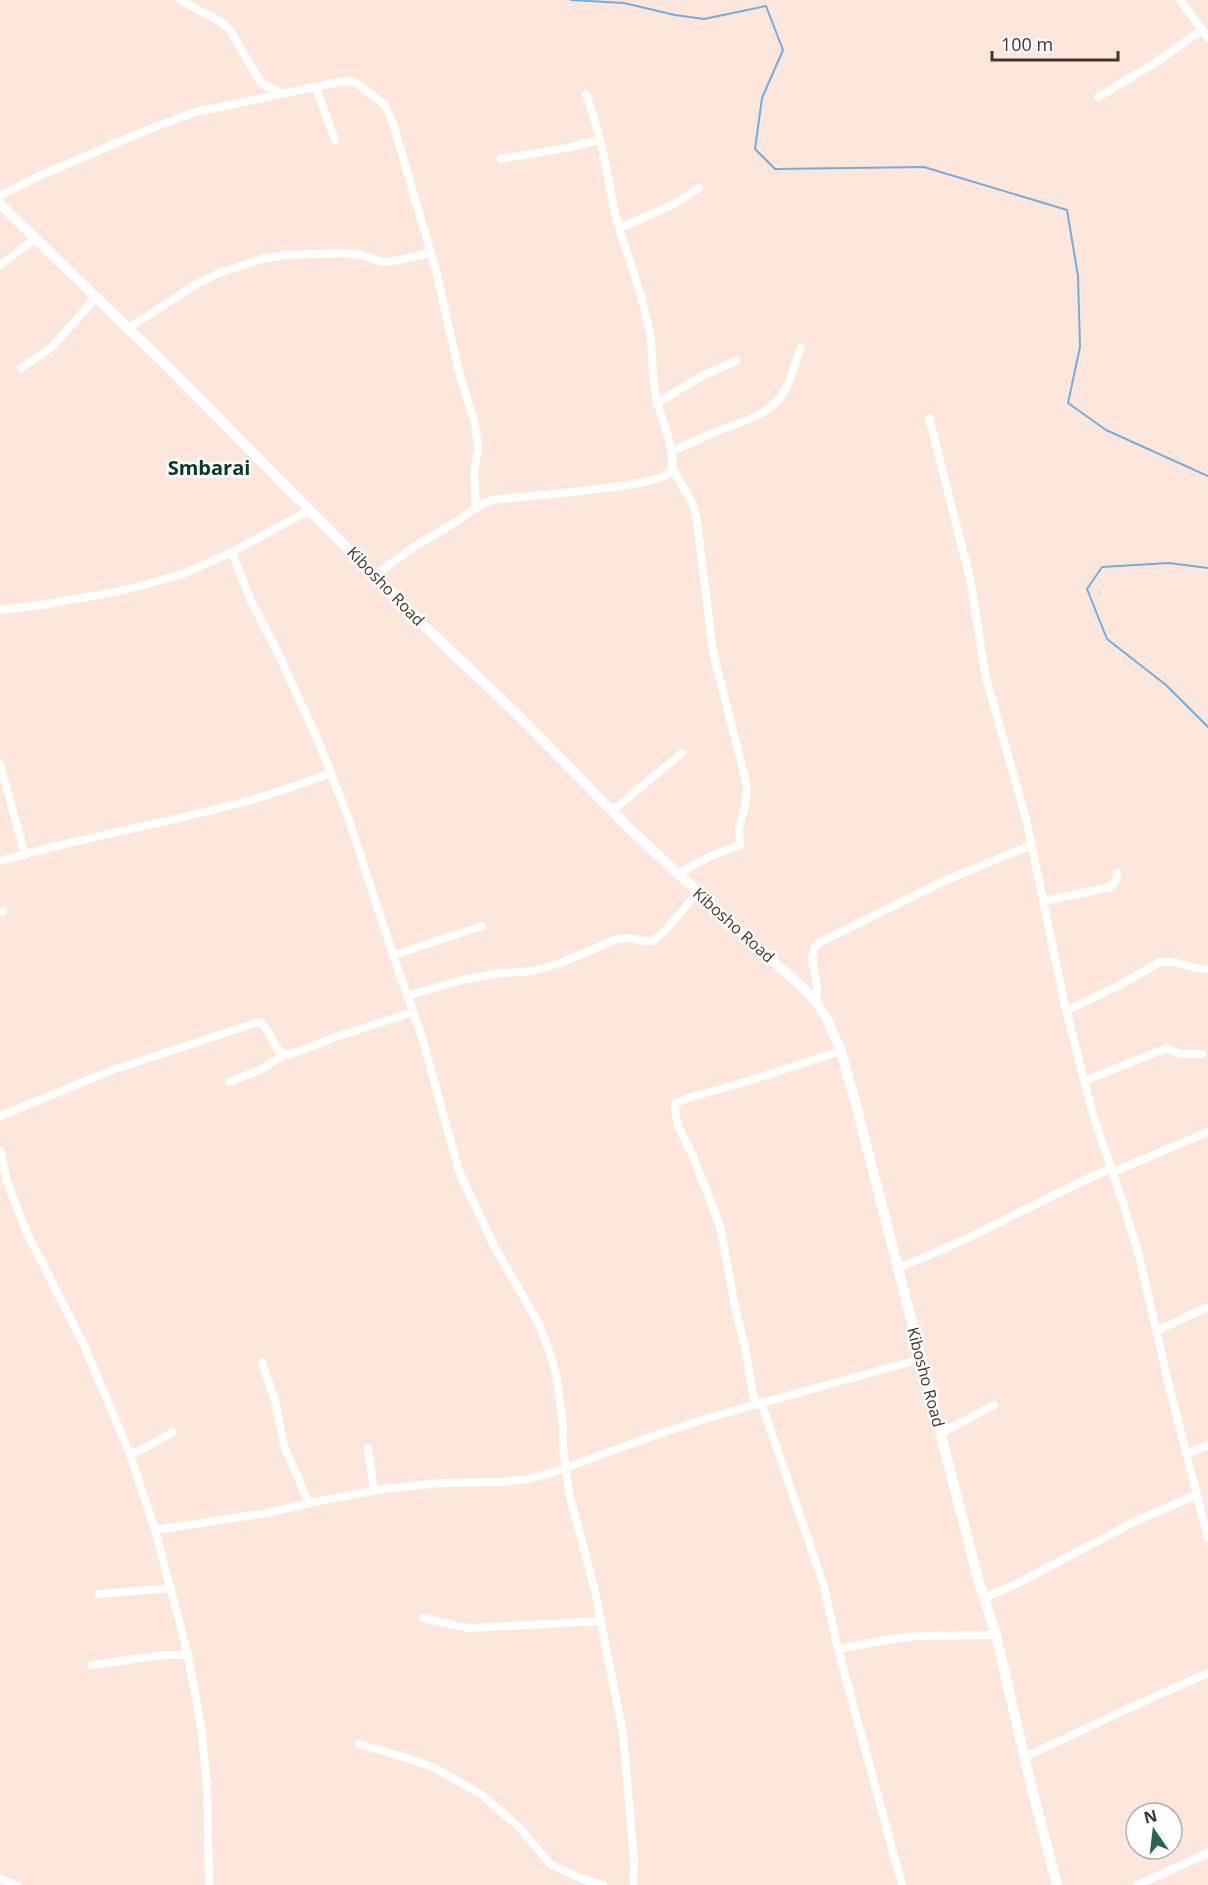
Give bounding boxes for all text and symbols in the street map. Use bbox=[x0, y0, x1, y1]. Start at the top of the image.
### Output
scale bar bbox=[992, 24, 1118, 62]
text: 100 m bbox=[1001, 32, 1053, 56]
district label: Smbarai bbox=[168, 454, 250, 481]
street label: Kibosho Road bbox=[342, 541, 430, 631]
street label: Kibosho Road bbox=[688, 882, 780, 968]
street label: Kibosho Road bbox=[902, 1325, 950, 1429]
north arrow bbox=[1124, 1801, 1184, 1861]
text: N bbox=[1141, 1804, 1159, 1829]

